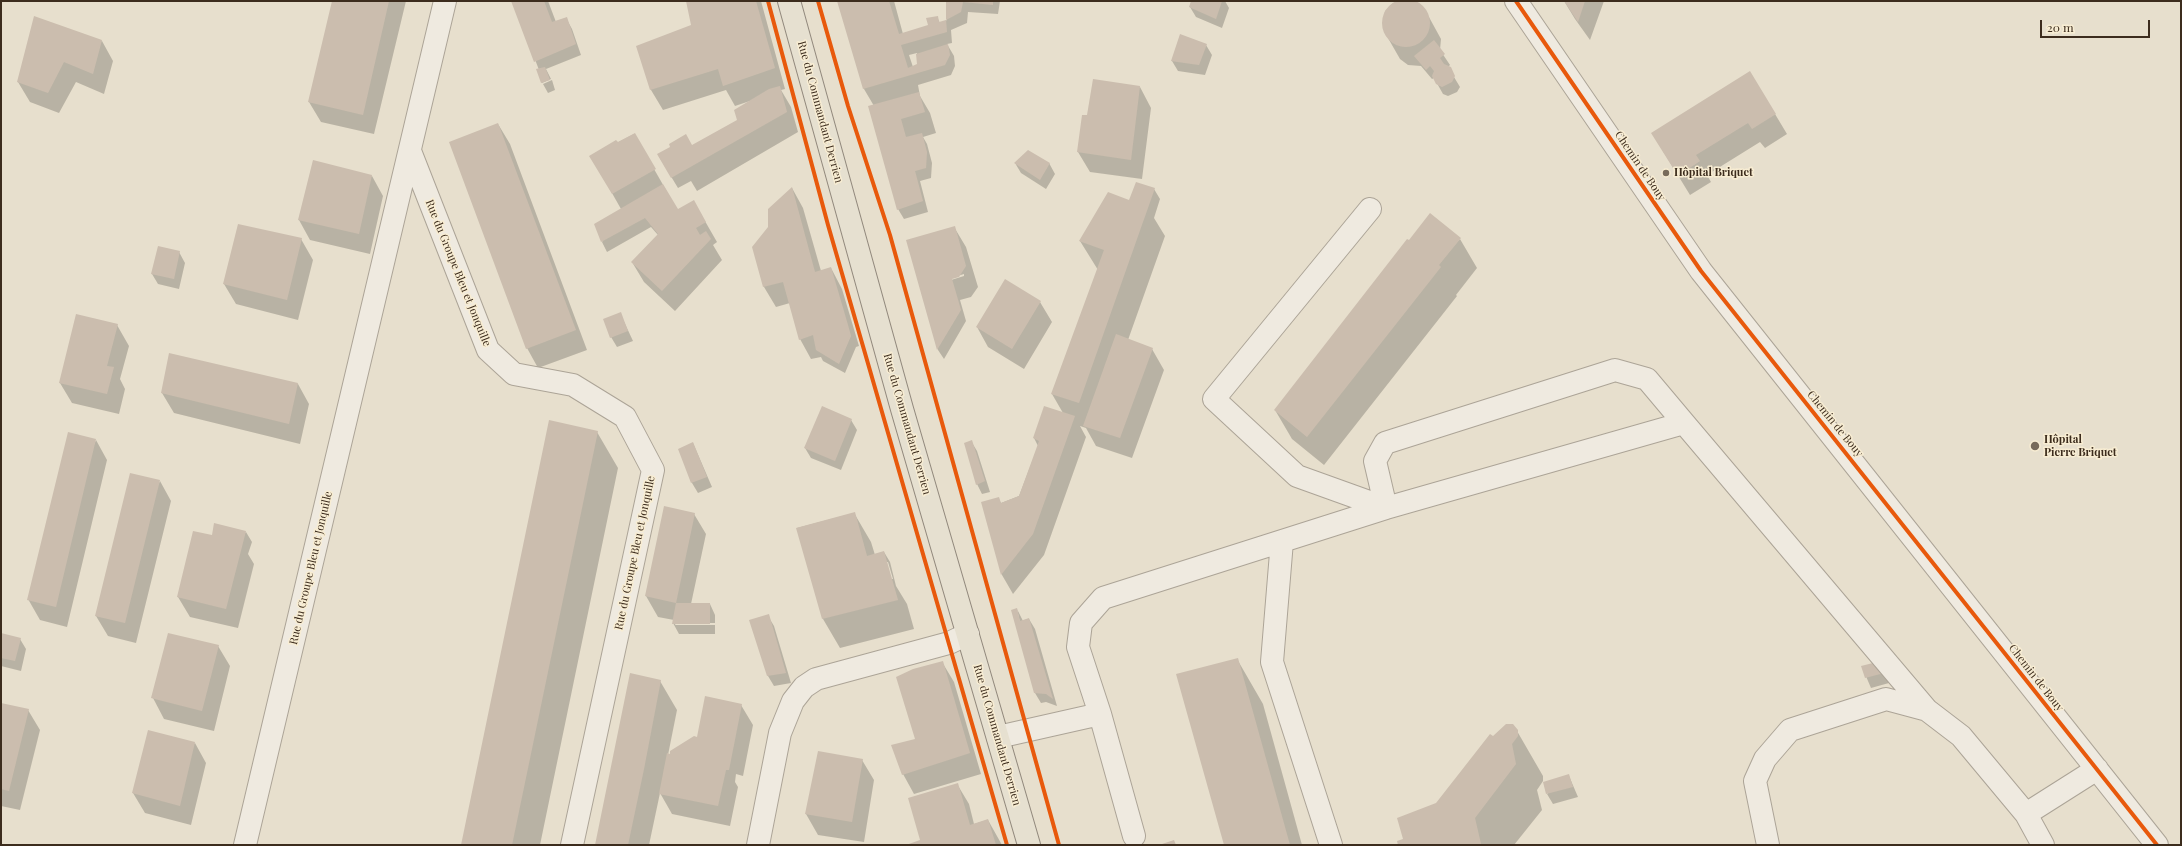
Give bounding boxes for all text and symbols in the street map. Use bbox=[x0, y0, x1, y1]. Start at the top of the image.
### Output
scale bar bbox=[2042, 12, 2152, 38]
text: 20 m bbox=[2047, 19, 2074, 35]
street label: Rue du Commandant Derrien bbox=[795, 40, 845, 184]
street label: Chemin de Bouy bbox=[1612, 129, 1668, 203]
place label: Hôpital Briquet bbox=[1674, 166, 1753, 180]
marker: Hôpital Briquet bbox=[1661, 168, 1671, 178]
street label: Rue du Groupe Bleu et Jonquille bbox=[422, 198, 494, 348]
street label: Rue du Commandant Derrien bbox=[880, 352, 934, 496]
street label: Chemin de Bouy bbox=[1804, 388, 1866, 460]
place label: Hôpital Pierre Briquet bbox=[2044, 433, 2117, 459]
marker: Hôpital Pierre Briquet bbox=[2029, 440, 2041, 452]
street label: Rue du Groupe Bleu et Jonquille bbox=[612, 475, 658, 631]
street label: Rue du Groupe Bleu et Jonquille bbox=[287, 490, 335, 646]
street label: Chemin de Bouy bbox=[2006, 642, 2066, 714]
street label: Rue du Commandant Derrien bbox=[970, 663, 1024, 807]

